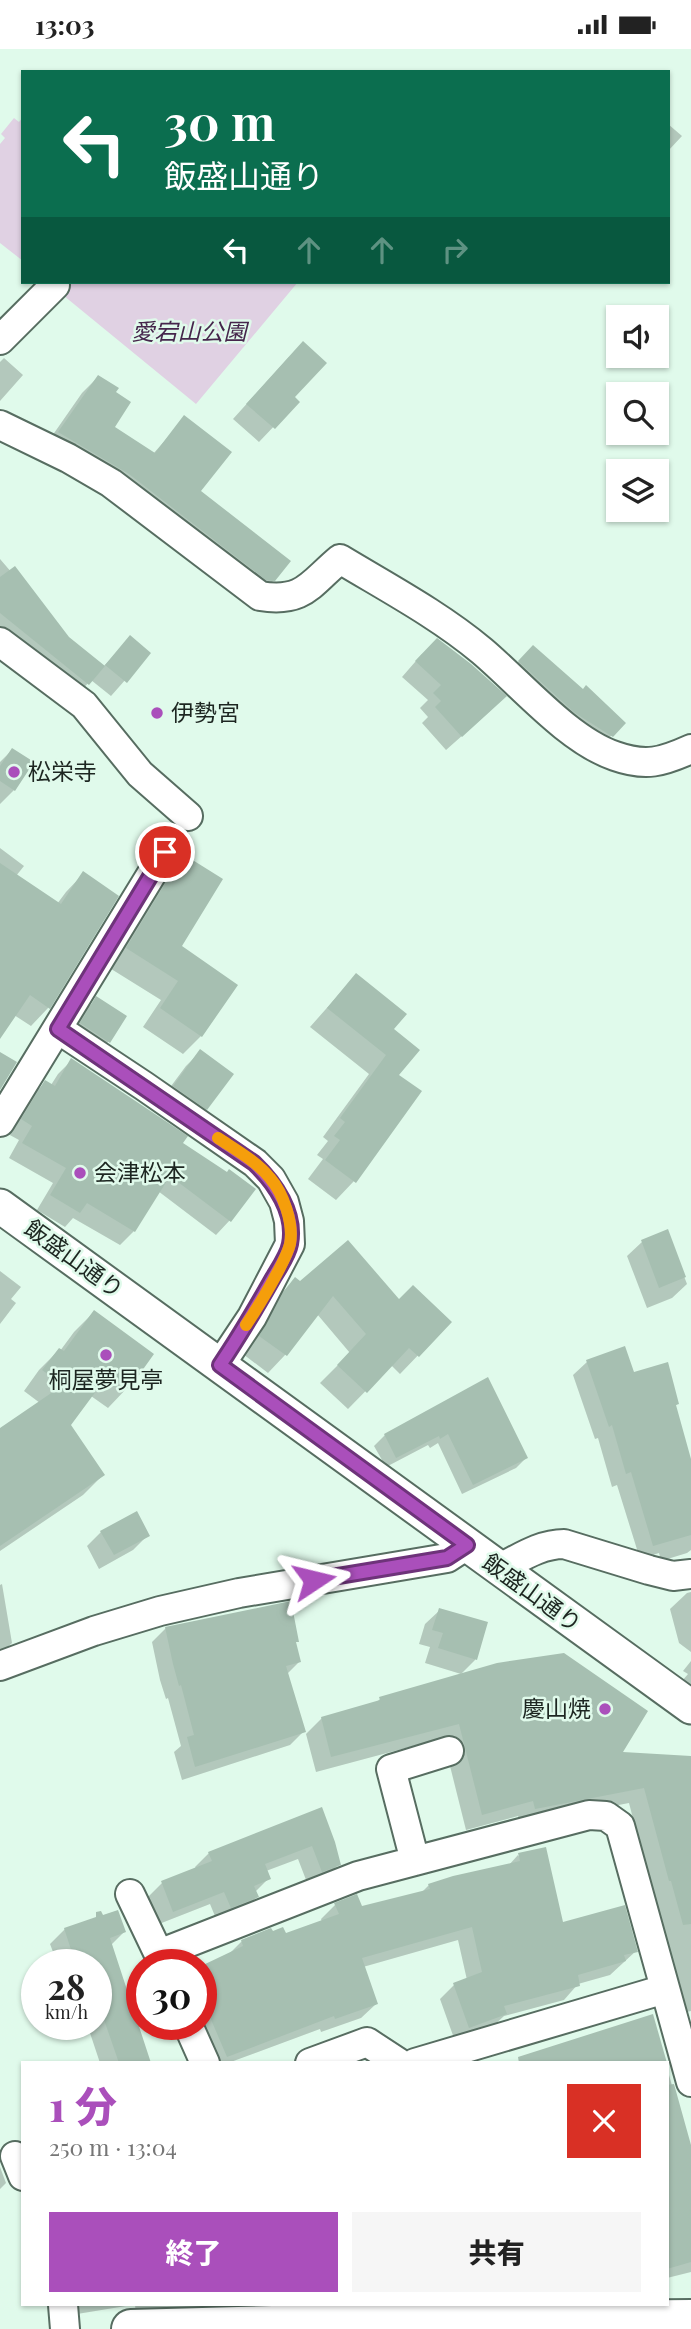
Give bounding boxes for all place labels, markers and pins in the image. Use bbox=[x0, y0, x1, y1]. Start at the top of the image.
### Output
place label: 伊勢宮 bbox=[171, 696, 240, 727]
marker: 伊勢宮 bbox=[149, 705, 165, 721]
place label: 松栄寺 bbox=[28, 755, 97, 786]
marker: 松栄寺 bbox=[6, 764, 22, 780]
pin bbox=[135, 822, 195, 882]
place label: 会津松本 bbox=[94, 1156, 186, 1187]
marker: 会津松本 bbox=[72, 1165, 88, 1181]
marker: 桐屋夢見亭 bbox=[98, 1347, 114, 1363]
place label: 桐屋夢見亭 bbox=[49, 1363, 164, 1394]
place label: 慶山焼 bbox=[522, 1692, 591, 1723]
marker: 慶山焼 bbox=[597, 1701, 613, 1717]

